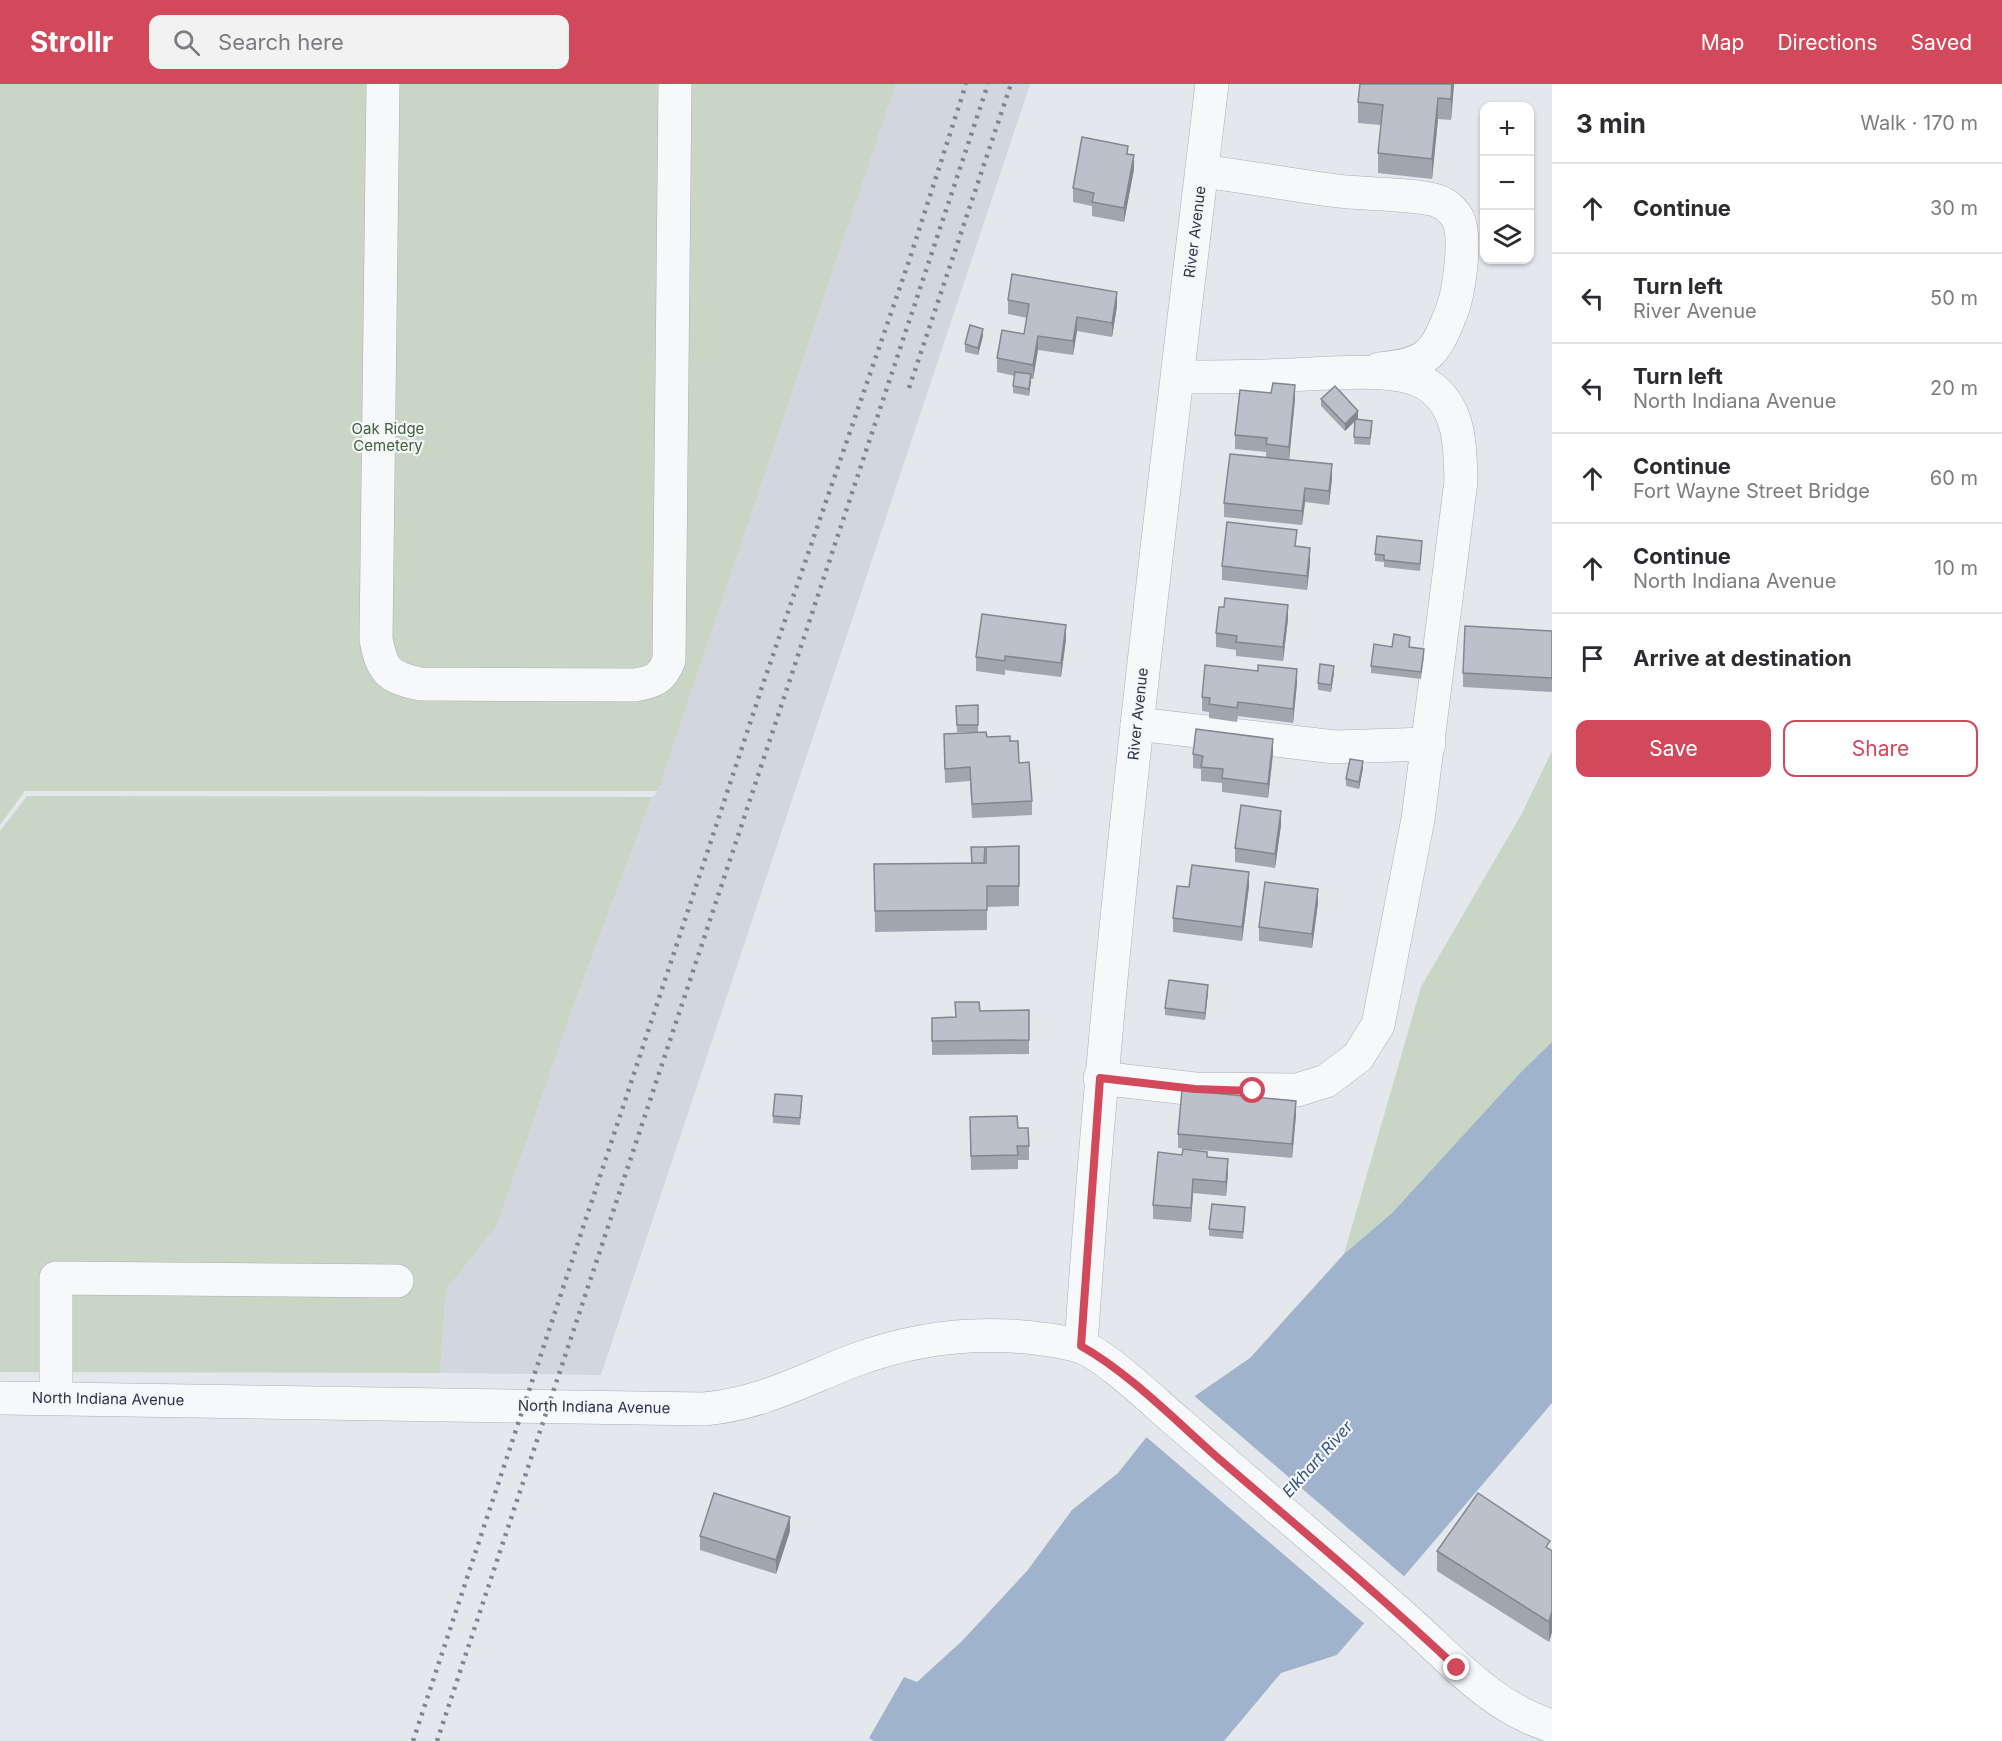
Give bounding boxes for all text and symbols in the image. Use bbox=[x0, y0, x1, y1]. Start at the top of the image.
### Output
search box bbox=[149, 15, 569, 69]
text: Strollr bbox=[30, 25, 113, 59]
icon: search bbox=[170, 26, 203, 59]
text: Search here bbox=[218, 29, 344, 55]
text: Map bbox=[1701, 30, 1744, 55]
text: Directions bbox=[1777, 30, 1878, 55]
text: Saved bbox=[1911, 30, 1972, 55]
map controls bbox=[1480, 102, 1534, 264]
button: + bbox=[1480, 102, 1534, 156]
text: 3 min bbox=[1576, 108, 1646, 139]
text: Walk · 170 m bbox=[1860, 111, 1978, 135]
button: − bbox=[1480, 156, 1534, 210]
street label: River Avenue bbox=[1179, 185, 1210, 279]
icon: ahead bbox=[1576, 192, 1609, 225]
text: Continue bbox=[1633, 195, 1731, 221]
text: 30 m bbox=[1930, 196, 1978, 220]
button: layers bbox=[1480, 210, 1534, 264]
text: Turn left bbox=[1633, 273, 1723, 299]
icon: left bbox=[1576, 282, 1609, 315]
text: 50 m bbox=[1930, 286, 1978, 310]
text: River Avenue bbox=[1633, 299, 1757, 323]
text: Turn left bbox=[1633, 363, 1723, 389]
icon: left bbox=[1576, 372, 1609, 405]
text: 20 m bbox=[1930, 376, 1978, 400]
text: North Indiana Avenue bbox=[1633, 389, 1836, 413]
park label: Oak Ridge Cemetery bbox=[352, 419, 424, 455]
text: Continue bbox=[1633, 453, 1731, 479]
icon: ahead bbox=[1576, 462, 1609, 495]
text: 60 m bbox=[1930, 466, 1978, 490]
text: Fort Wayne Street Bridge bbox=[1633, 479, 1870, 503]
text: Continue bbox=[1633, 543, 1731, 569]
icon: ahead bbox=[1576, 552, 1609, 585]
text: 10 m bbox=[1934, 556, 1978, 580]
text: North Indiana Avenue bbox=[1633, 569, 1836, 593]
icon: arrive bbox=[1576, 642, 1609, 675]
text: Arrive at destination bbox=[1633, 645, 1852, 671]
street label: River Avenue bbox=[1123, 667, 1152, 761]
button: Save bbox=[1576, 720, 1771, 777]
button: Share bbox=[1783, 720, 1978, 777]
route start bbox=[1239, 1077, 1265, 1103]
street label: North Indiana Avenue bbox=[32, 1388, 184, 1409]
street label: North Indiana Avenue bbox=[518, 1396, 670, 1417]
water label: Elkhart River bbox=[1278, 1416, 1357, 1501]
route end bbox=[1443, 1654, 1469, 1680]

